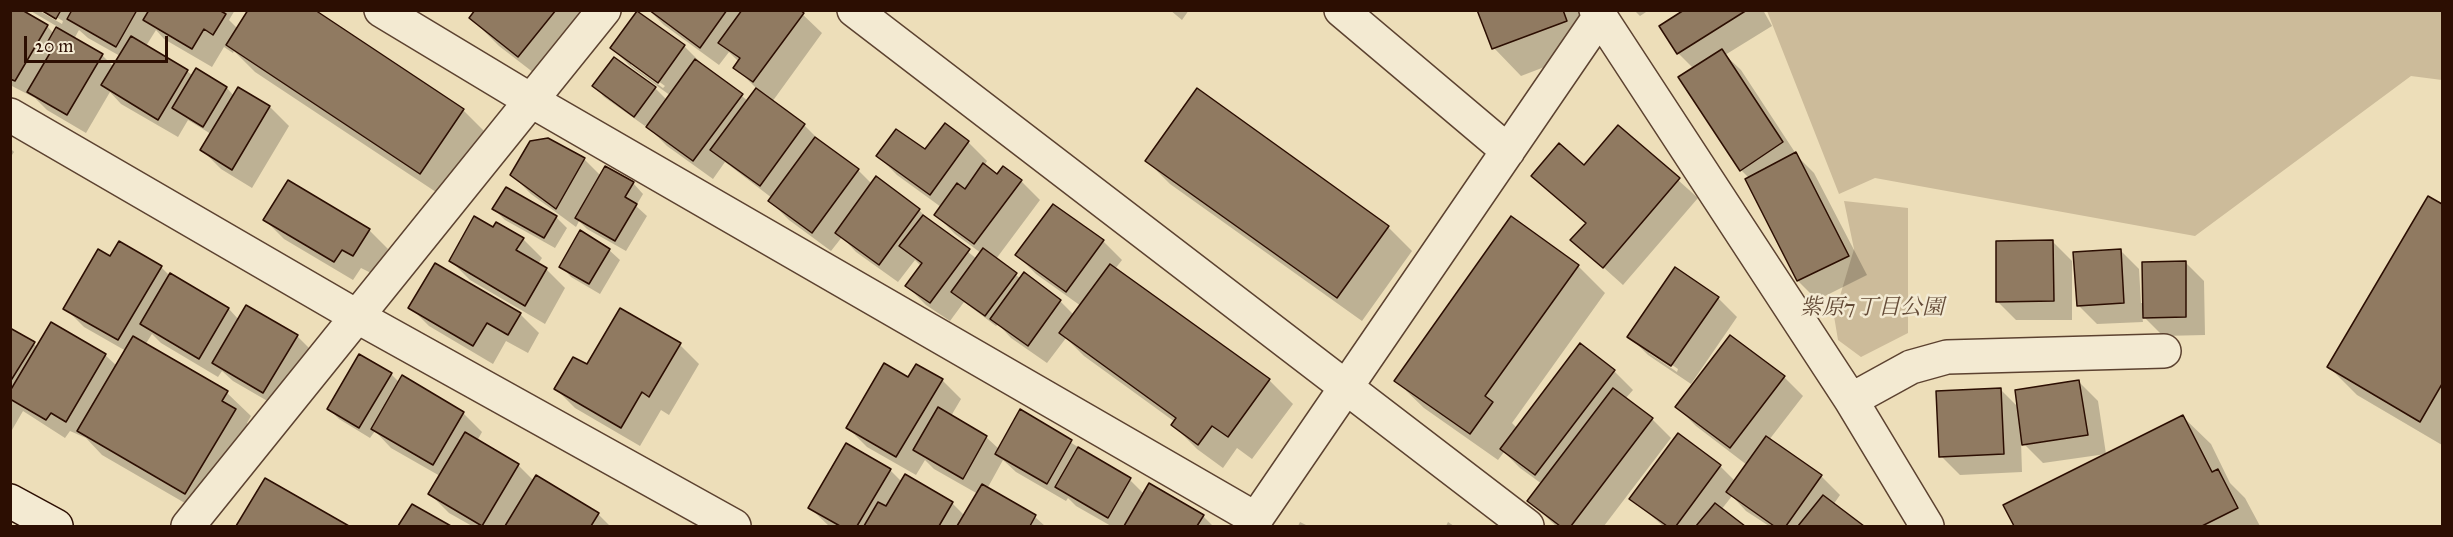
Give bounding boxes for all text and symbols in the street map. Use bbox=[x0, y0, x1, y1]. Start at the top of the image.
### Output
scale bar bbox=[27, 24, 171, 62]
text: 20 m bbox=[35, 35, 73, 57]
park label: 紫原7丁目公園 bbox=[1800, 296, 1944, 322]

